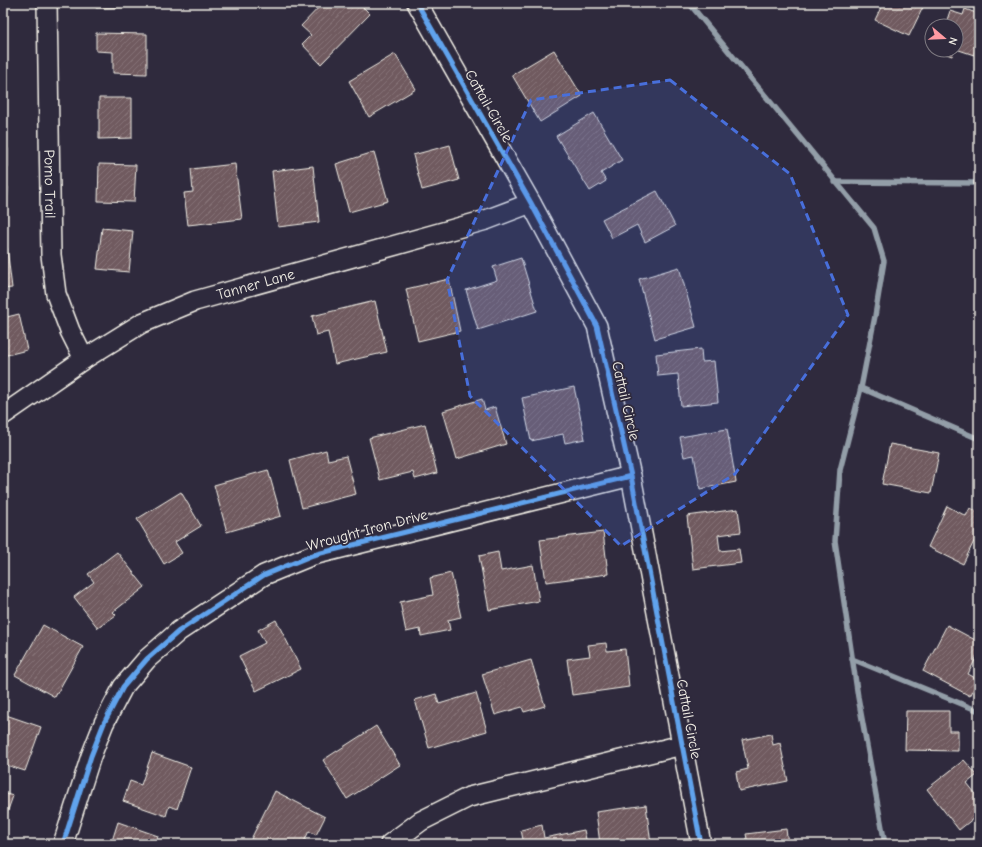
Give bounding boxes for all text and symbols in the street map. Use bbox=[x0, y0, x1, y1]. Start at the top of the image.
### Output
north arrow bbox=[924, 18, 964, 58]
text: N bbox=[946, 36, 960, 47]
street label: Cattail Circle bbox=[461, 67, 517, 146]
street label: Pomo Trail bbox=[40, 149, 59, 219]
street label: Tanner Lane bbox=[215, 265, 297, 304]
street label: Cattail Circle bbox=[608, 360, 644, 443]
street label: Wrought Iron Drive bbox=[304, 505, 430, 555]
street label: Cattail Circle bbox=[672, 678, 706, 761]

